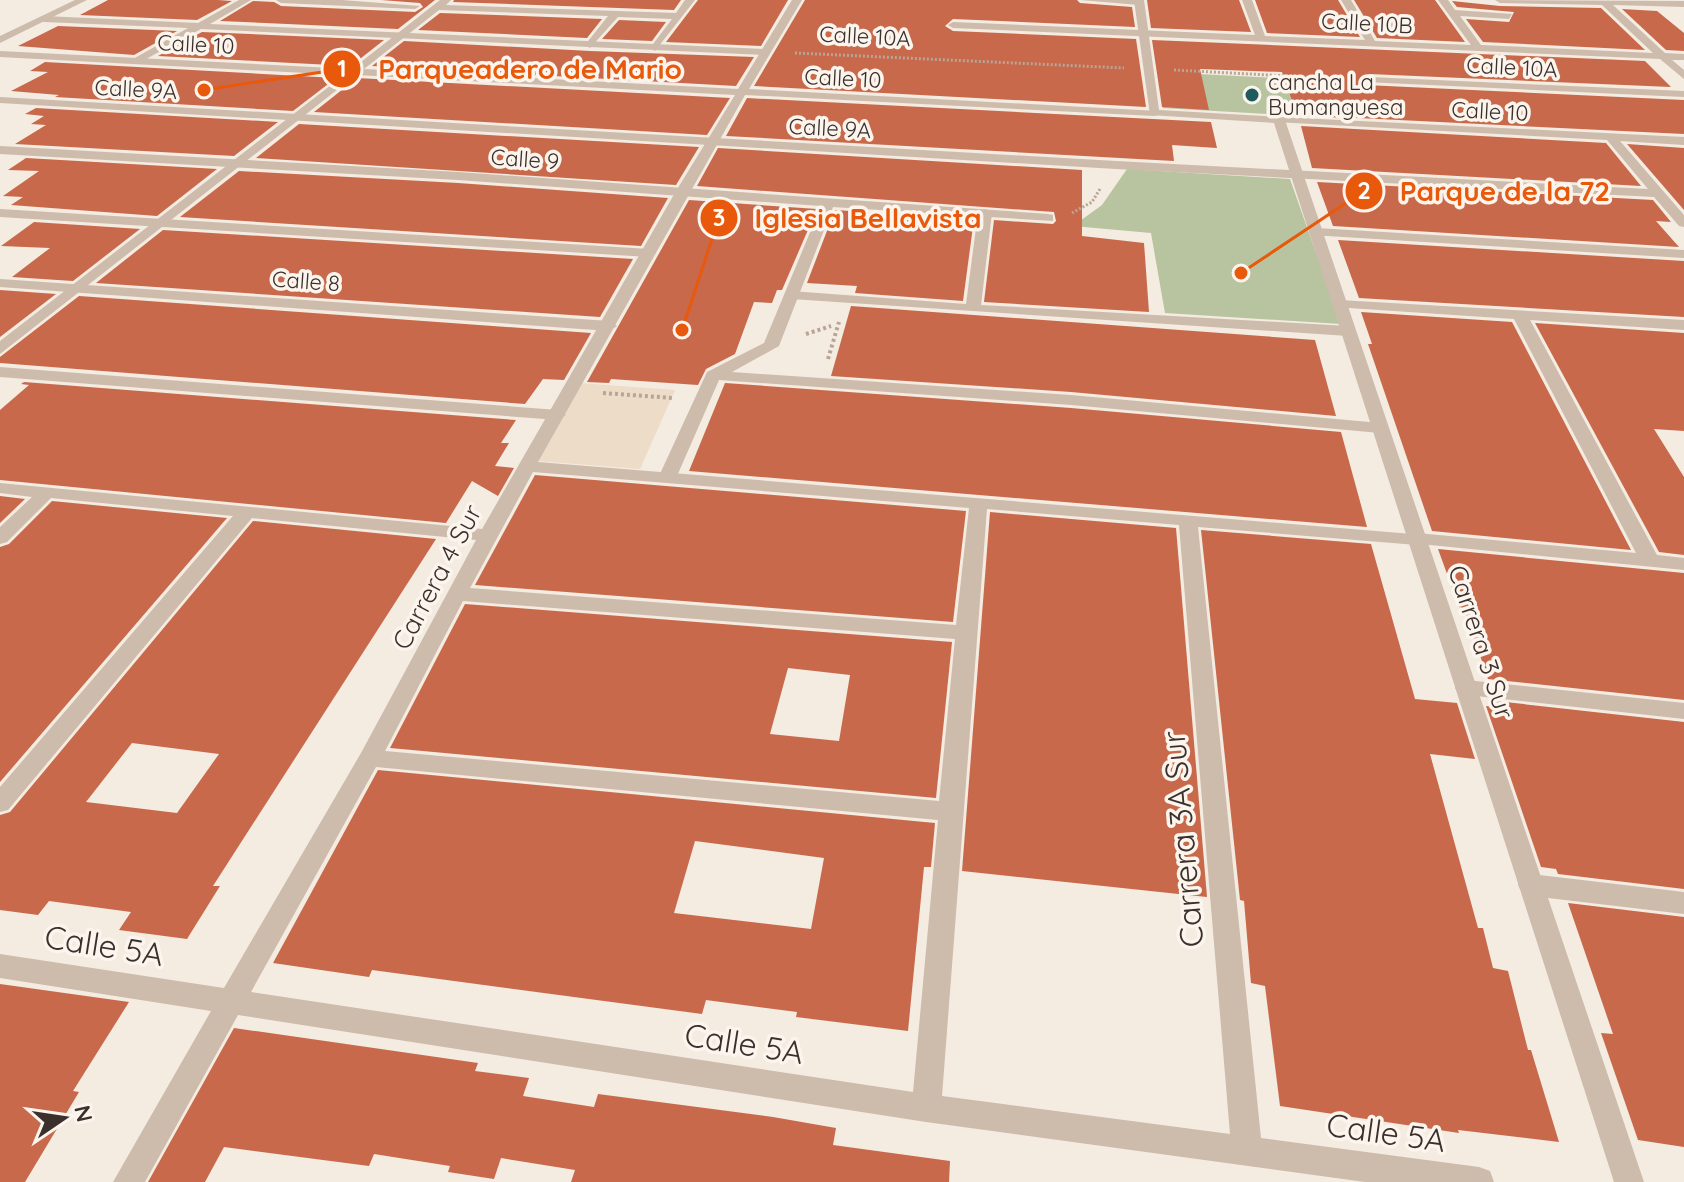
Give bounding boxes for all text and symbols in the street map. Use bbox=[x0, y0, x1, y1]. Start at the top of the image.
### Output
street label: Calle 10B bbox=[1321, 7, 1413, 39]
street label: Calle 10A bbox=[819, 20, 911, 52]
street label: Calle 10 bbox=[157, 28, 235, 60]
callout: Parqueadero de Mario bbox=[322, 43, 698, 95]
text: Parqueadero de Mario bbox=[378, 51, 682, 86]
street label: Calle 10A bbox=[1466, 51, 1558, 83]
text: 1 bbox=[337, 53, 347, 83]
street label: Calle 10 bbox=[804, 62, 882, 94]
place label: cancha La Bumanguesa bbox=[1268, 68, 1403, 121]
street label: Calle 9A bbox=[94, 73, 178, 105]
marker: cancha La Bumanguesa bbox=[1243, 86, 1261, 104]
street label: Calle 10 bbox=[1451, 95, 1529, 127]
street label: Calle 9A bbox=[788, 112, 872, 144]
street label: Calle 9 bbox=[490, 143, 560, 175]
callout: Parque de la 72 bbox=[1344, 165, 1627, 217]
text: Parque de la 72 bbox=[1400, 173, 1610, 208]
text: 2 bbox=[1357, 175, 1371, 205]
callout: Iglesia Bellavista bbox=[699, 192, 998, 244]
text: Iglesia Bellavista bbox=[755, 200, 981, 235]
text: 3 bbox=[713, 202, 725, 232]
street label: Calle 8 bbox=[271, 265, 341, 297]
street label: Carrera 4 Sur bbox=[385, 499, 489, 655]
street label: Carrera 3 Sur bbox=[1441, 561, 1522, 723]
street label: Carrera 3A Sur bbox=[1153, 729, 1211, 949]
street label: Calle 5A bbox=[42, 916, 166, 974]
street label: Calle 5A bbox=[682, 1014, 806, 1072]
north arrow bbox=[24, 1078, 104, 1158]
text: N bbox=[68, 1102, 99, 1125]
street label: Calle 5A bbox=[1324, 1104, 1448, 1160]

